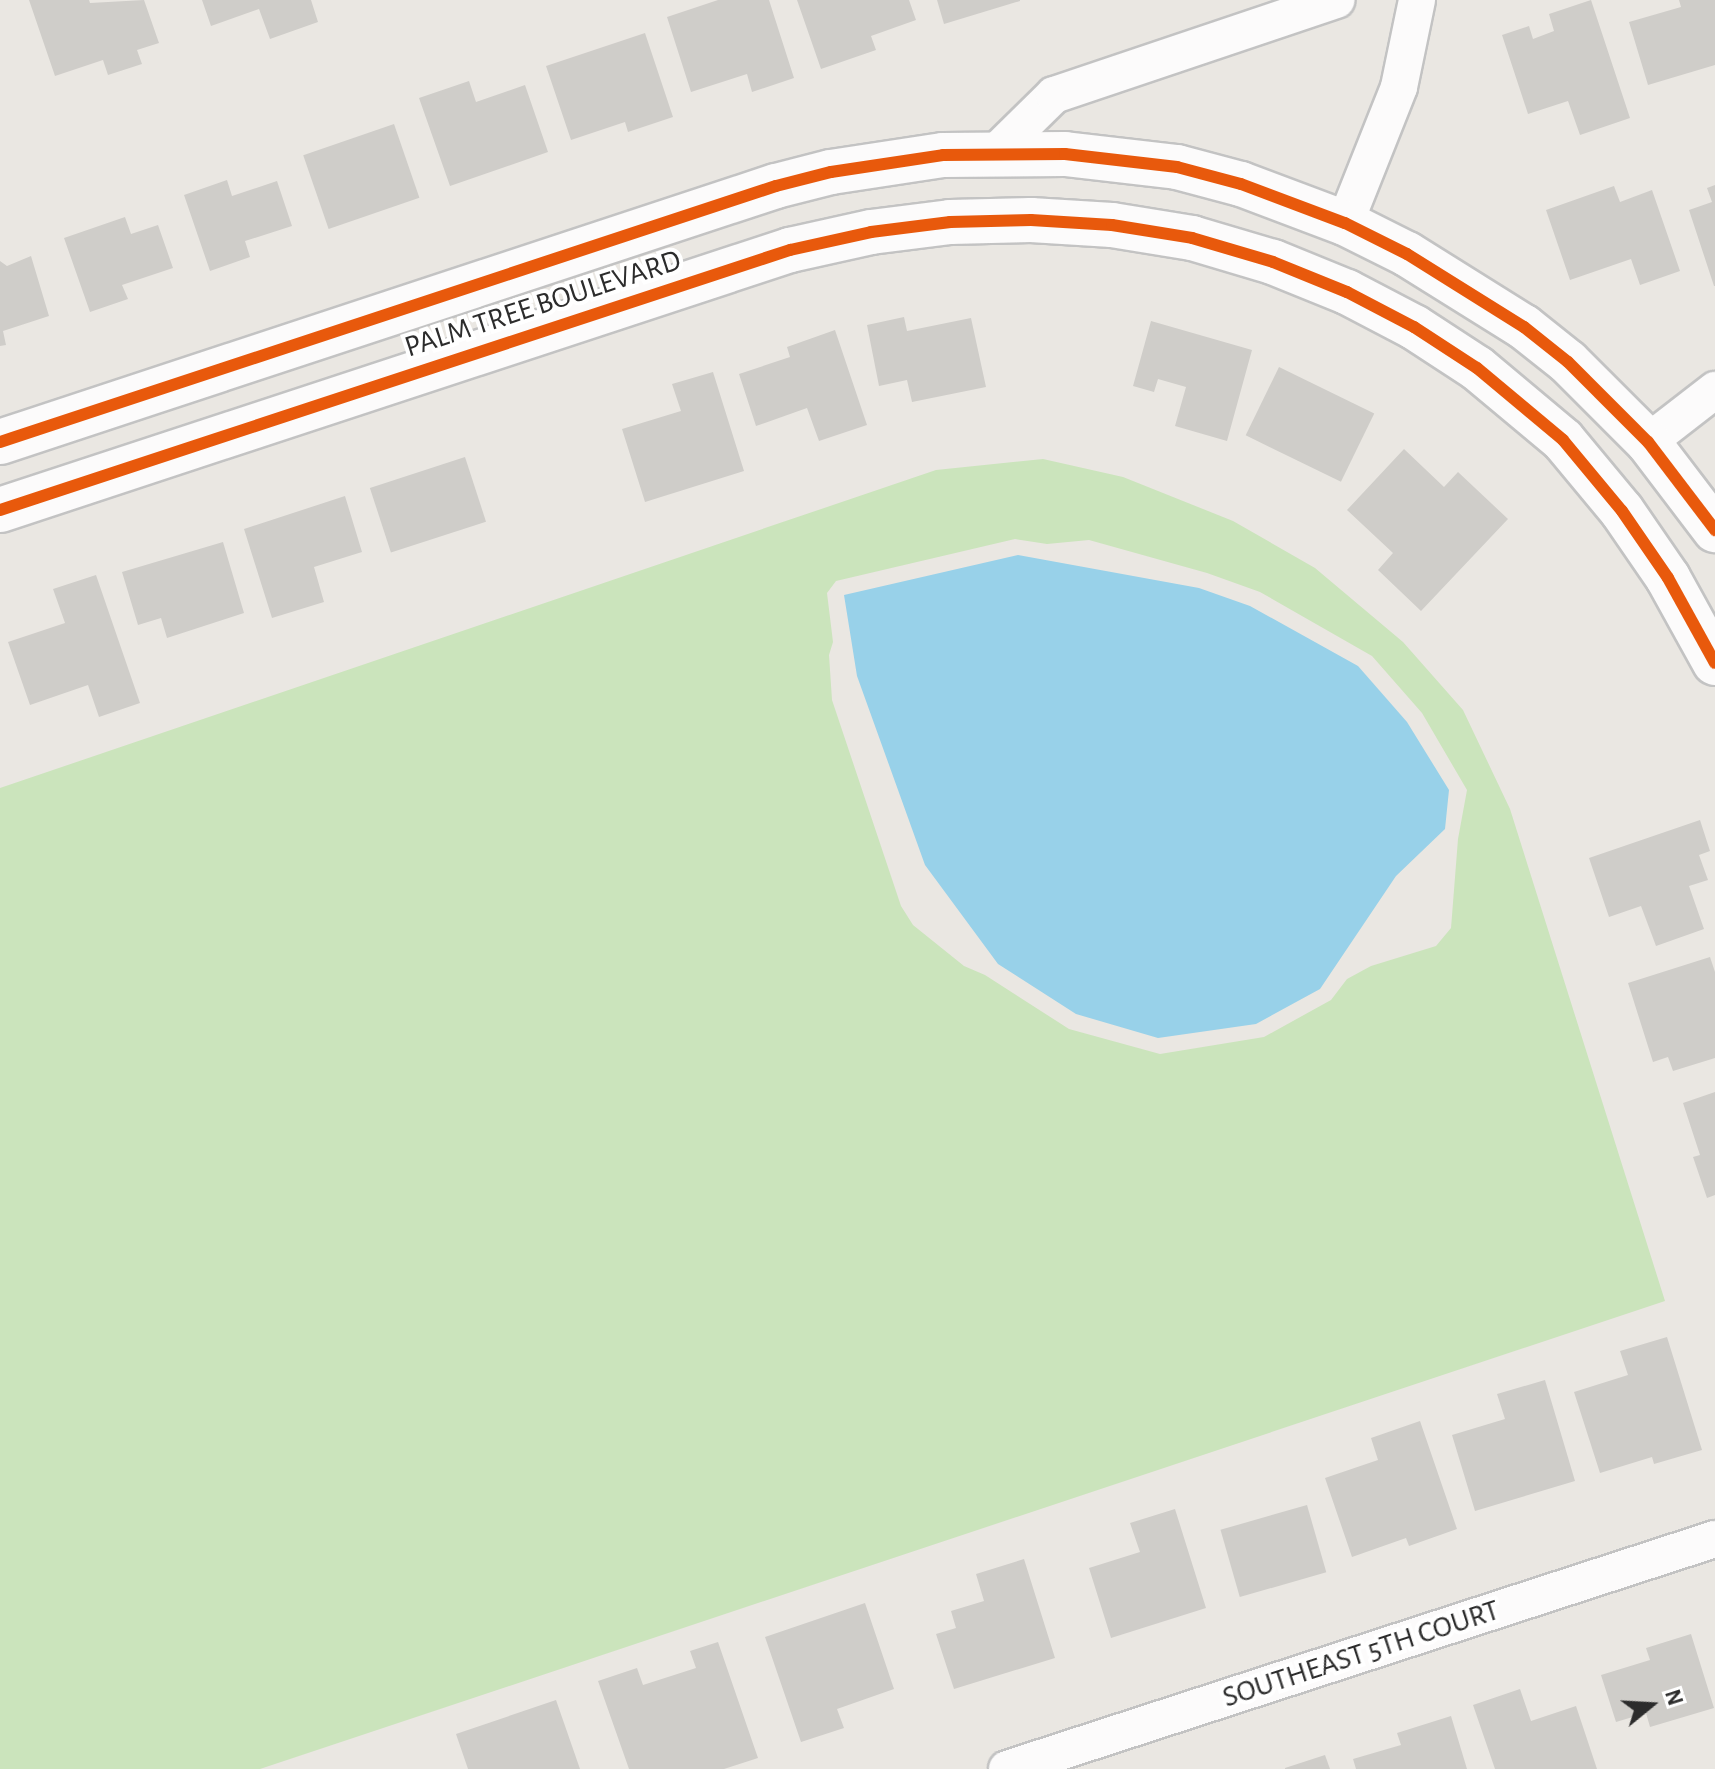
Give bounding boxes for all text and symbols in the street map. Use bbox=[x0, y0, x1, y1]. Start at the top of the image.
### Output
street label: PALM TREE BOULEVARD bbox=[400, 242, 686, 366]
street label: SOUTHEAST 5TH COURT bbox=[1218, 1592, 1504, 1716]
north arrow bbox=[1611, 1665, 1691, 1745]
text: N bbox=[1661, 1687, 1687, 1708]

